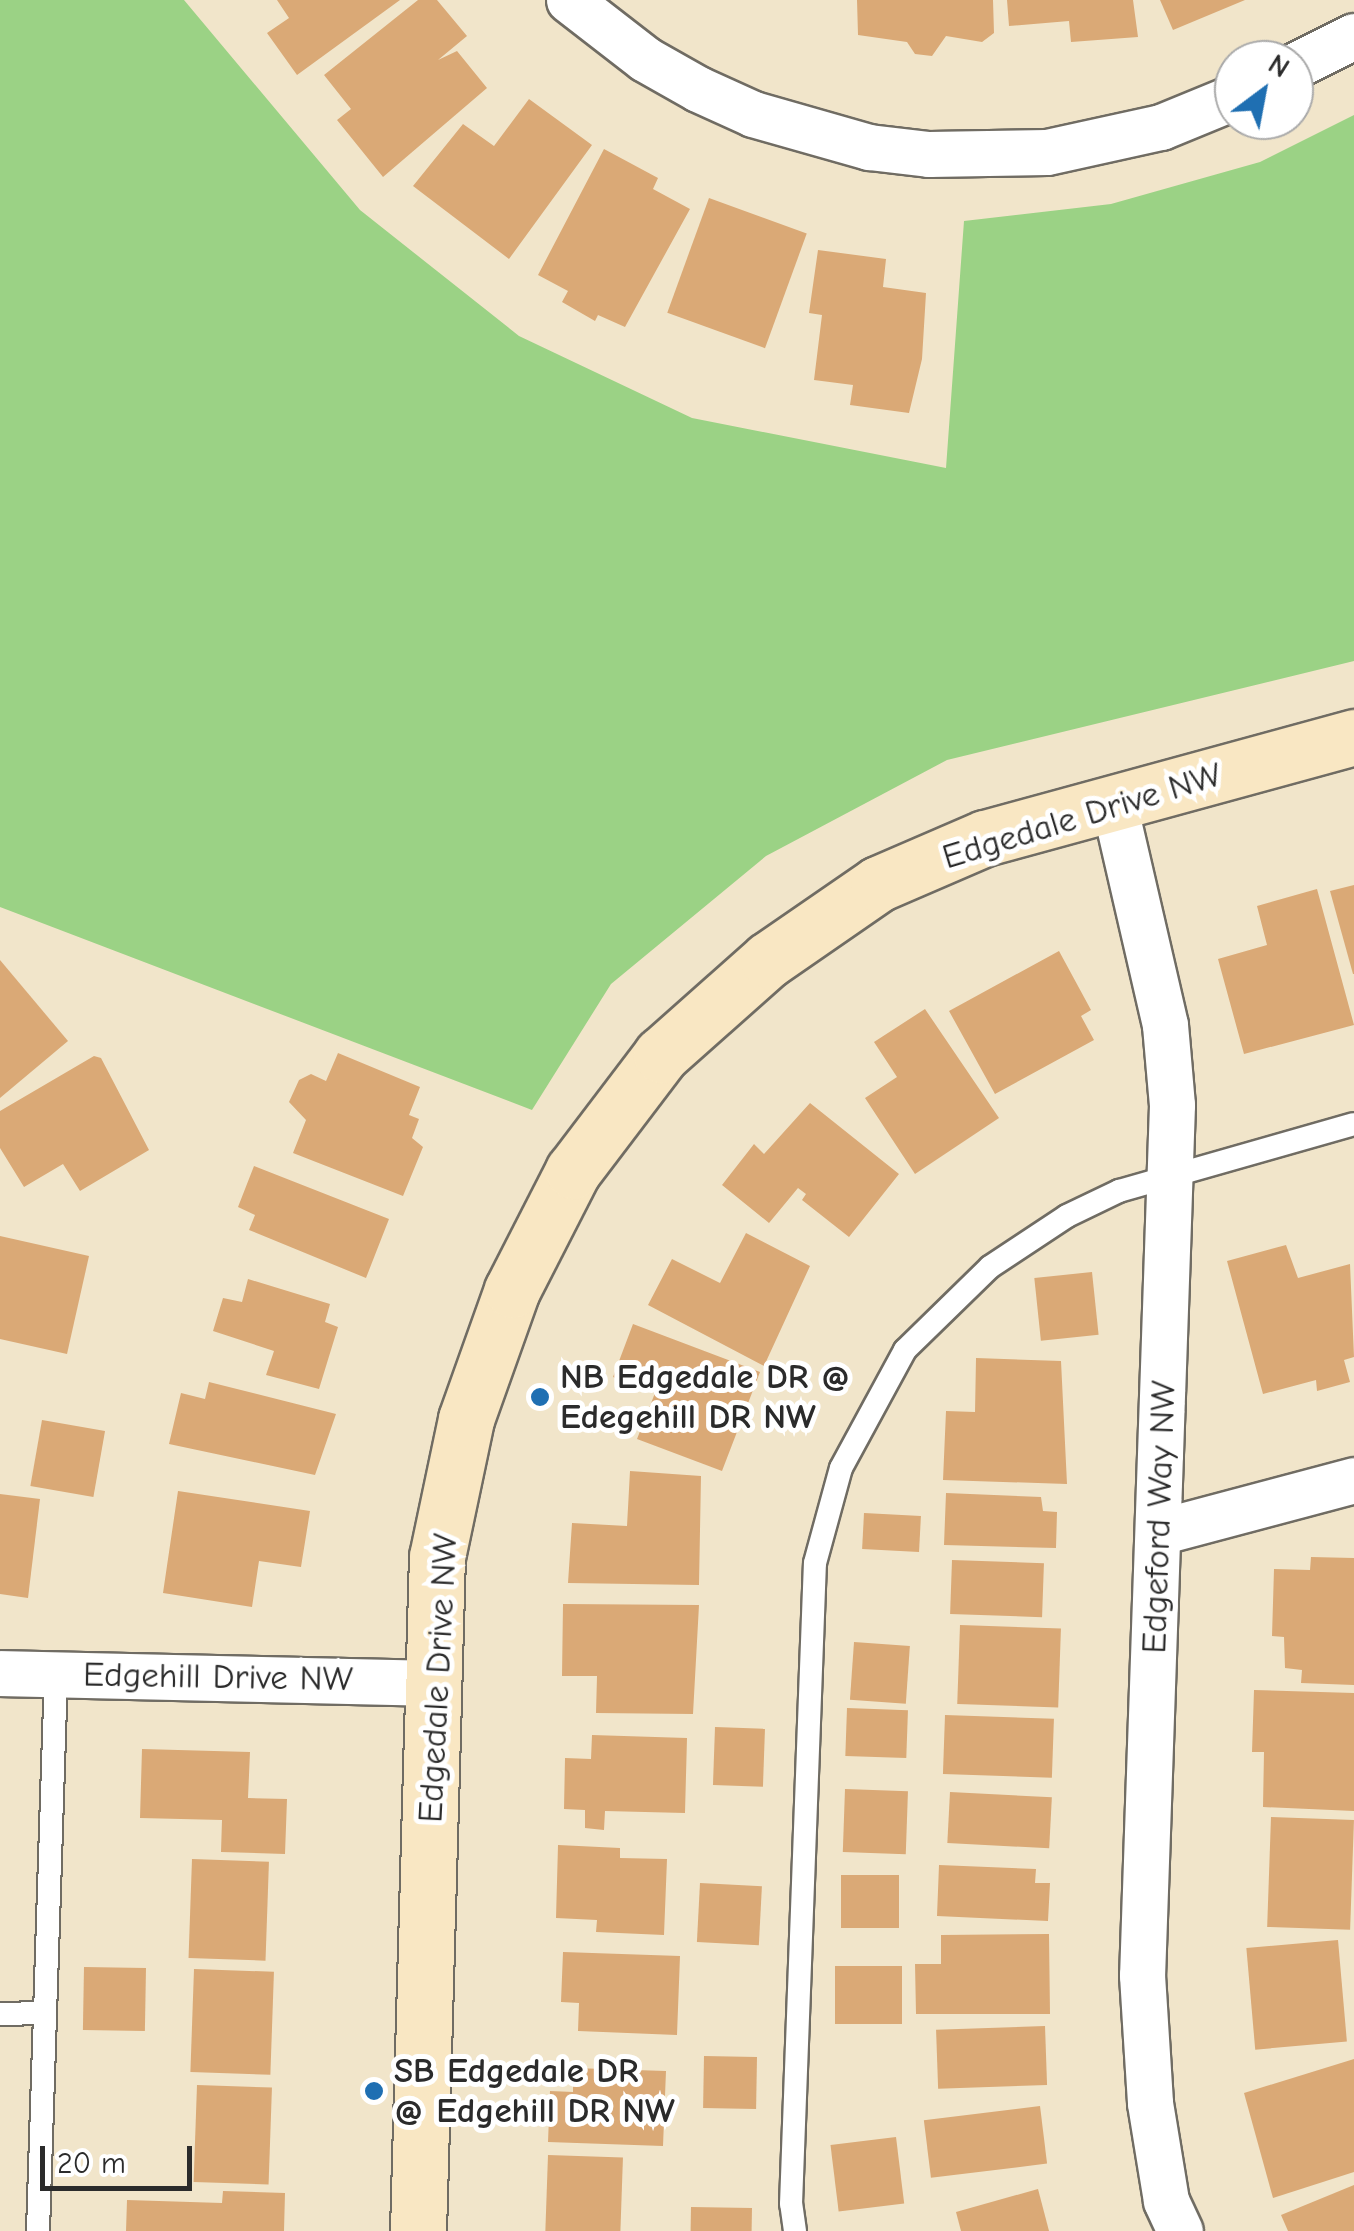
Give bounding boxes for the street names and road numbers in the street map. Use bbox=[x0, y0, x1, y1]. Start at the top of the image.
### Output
street label: Edgedale Drive NW bbox=[937, 754, 1227, 878]
street label: Edgeford Way NW bbox=[1133, 1380, 1185, 1654]
street label: Edgedale Drive NW bbox=[409, 1532, 467, 1824]
street label: Edgehill Drive NW bbox=[83, 1654, 353, 1700]

